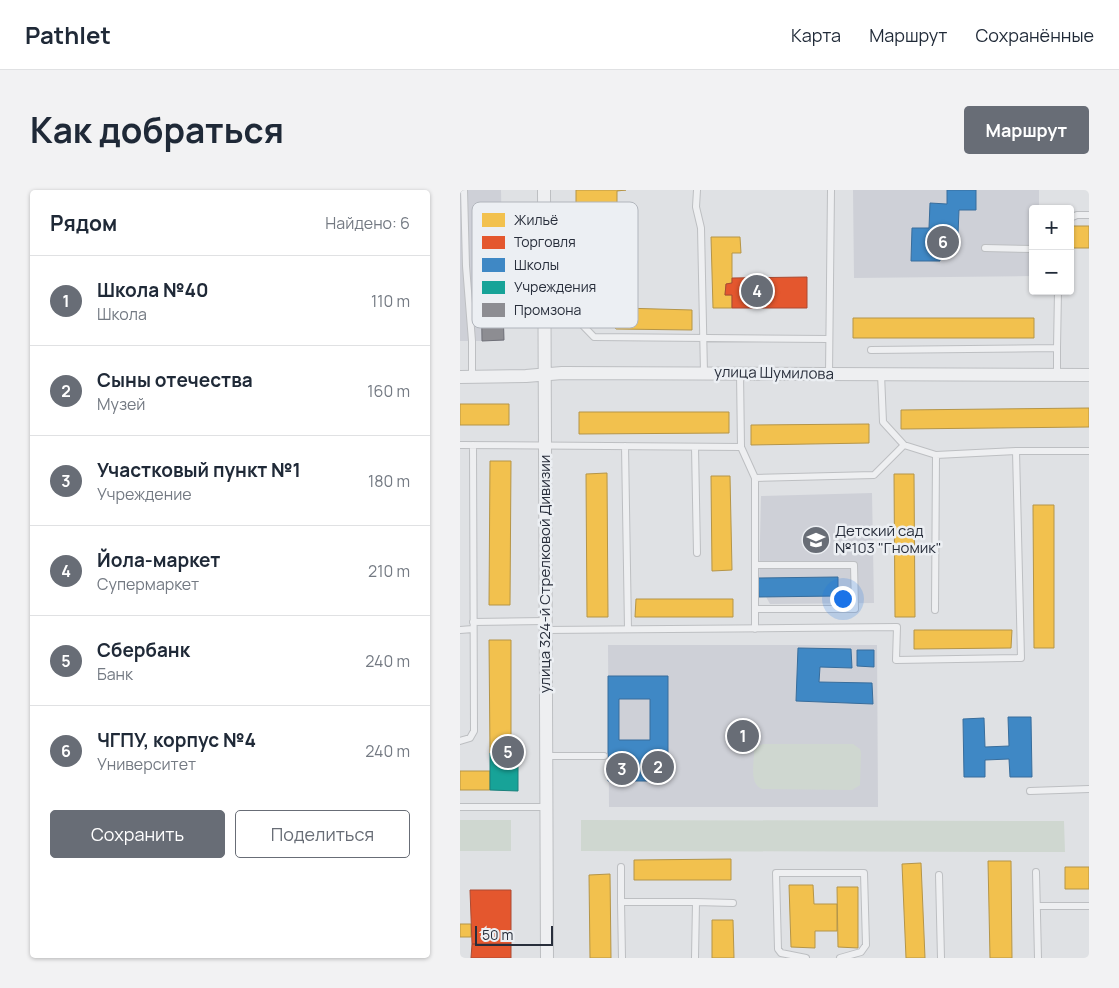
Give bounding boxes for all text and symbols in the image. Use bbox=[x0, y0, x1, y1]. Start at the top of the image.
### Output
text: Pathlet bbox=[25, 18, 111, 51]
text: Карта bbox=[791, 23, 841, 47]
text: Маршрут bbox=[869, 23, 947, 47]
text: Сохранённые bbox=[975, 23, 1094, 47]
text: Как добраться bbox=[30, 106, 284, 154]
button: Маршрут bbox=[964, 106, 1089, 154]
legend bbox=[472, 202, 638, 328]
map controls bbox=[1029, 205, 1074, 295]
button: + bbox=[1029, 205, 1074, 250]
text: Рядом bbox=[50, 209, 117, 237]
text: Жильё bbox=[514, 210, 558, 229]
text: Найдено: 6 bbox=[325, 212, 410, 234]
pin: 6 bbox=[927, 223, 959, 261]
text: Торговля bbox=[514, 232, 576, 251]
button: − bbox=[1029, 250, 1074, 295]
text: Школы bbox=[514, 255, 559, 274]
pin: 4 bbox=[741, 272, 773, 310]
text: Школа №40 bbox=[97, 277, 209, 303]
text: Учреждения bbox=[514, 277, 596, 296]
text: 1 bbox=[62, 290, 70, 312]
text: 110 m bbox=[371, 290, 410, 312]
text: Промзона bbox=[514, 300, 581, 319]
text: Школа bbox=[97, 303, 147, 325]
street label: улица Шумилова bbox=[714, 361, 834, 384]
text: Сыны отечества bbox=[97, 367, 253, 393]
text: 2 bbox=[61, 380, 71, 402]
text: 160 m bbox=[367, 380, 410, 402]
text: Музей bbox=[97, 393, 145, 415]
street label: улица 324-й Стрелковой Дивизии bbox=[534, 455, 555, 693]
text: Участковый пункт №1 bbox=[97, 457, 301, 483]
text: 3 bbox=[61, 470, 71, 492]
text: 180 m bbox=[368, 470, 410, 492]
text: Учреждение bbox=[97, 483, 192, 505]
place label: Детский сад №103 "Гномик" bbox=[835, 520, 942, 558]
school or university icon: Детский сад №103 "Гномик" bbox=[801, 525, 831, 555]
text: Йола-маркет bbox=[97, 547, 220, 573]
text: 4 bbox=[61, 560, 71, 582]
text: 210 m bbox=[368, 560, 410, 582]
text: Супермаркет bbox=[97, 573, 199, 595]
your location bbox=[830, 586, 856, 612]
text: Сбербанк bbox=[97, 637, 190, 663]
text: 5 bbox=[61, 650, 71, 672]
text: 240 m bbox=[365, 650, 410, 672]
text: Банк bbox=[97, 663, 133, 685]
pin: 1 bbox=[727, 717, 759, 755]
text: ЧГПУ, корпус №4 bbox=[97, 727, 256, 753]
pin: 5 bbox=[492, 733, 524, 771]
text: 6 bbox=[61, 740, 71, 762]
text: 240 m bbox=[365, 740, 410, 762]
pin: 2 bbox=[642, 748, 674, 786]
pin: 3 bbox=[606, 750, 638, 788]
text: Университет bbox=[97, 753, 196, 775]
button: Сохранить bbox=[50, 810, 225, 858]
button: Поделиться bbox=[235, 810, 410, 858]
scale bar bbox=[475, 923, 552, 946]
text: 50 m bbox=[482, 925, 513, 944]

